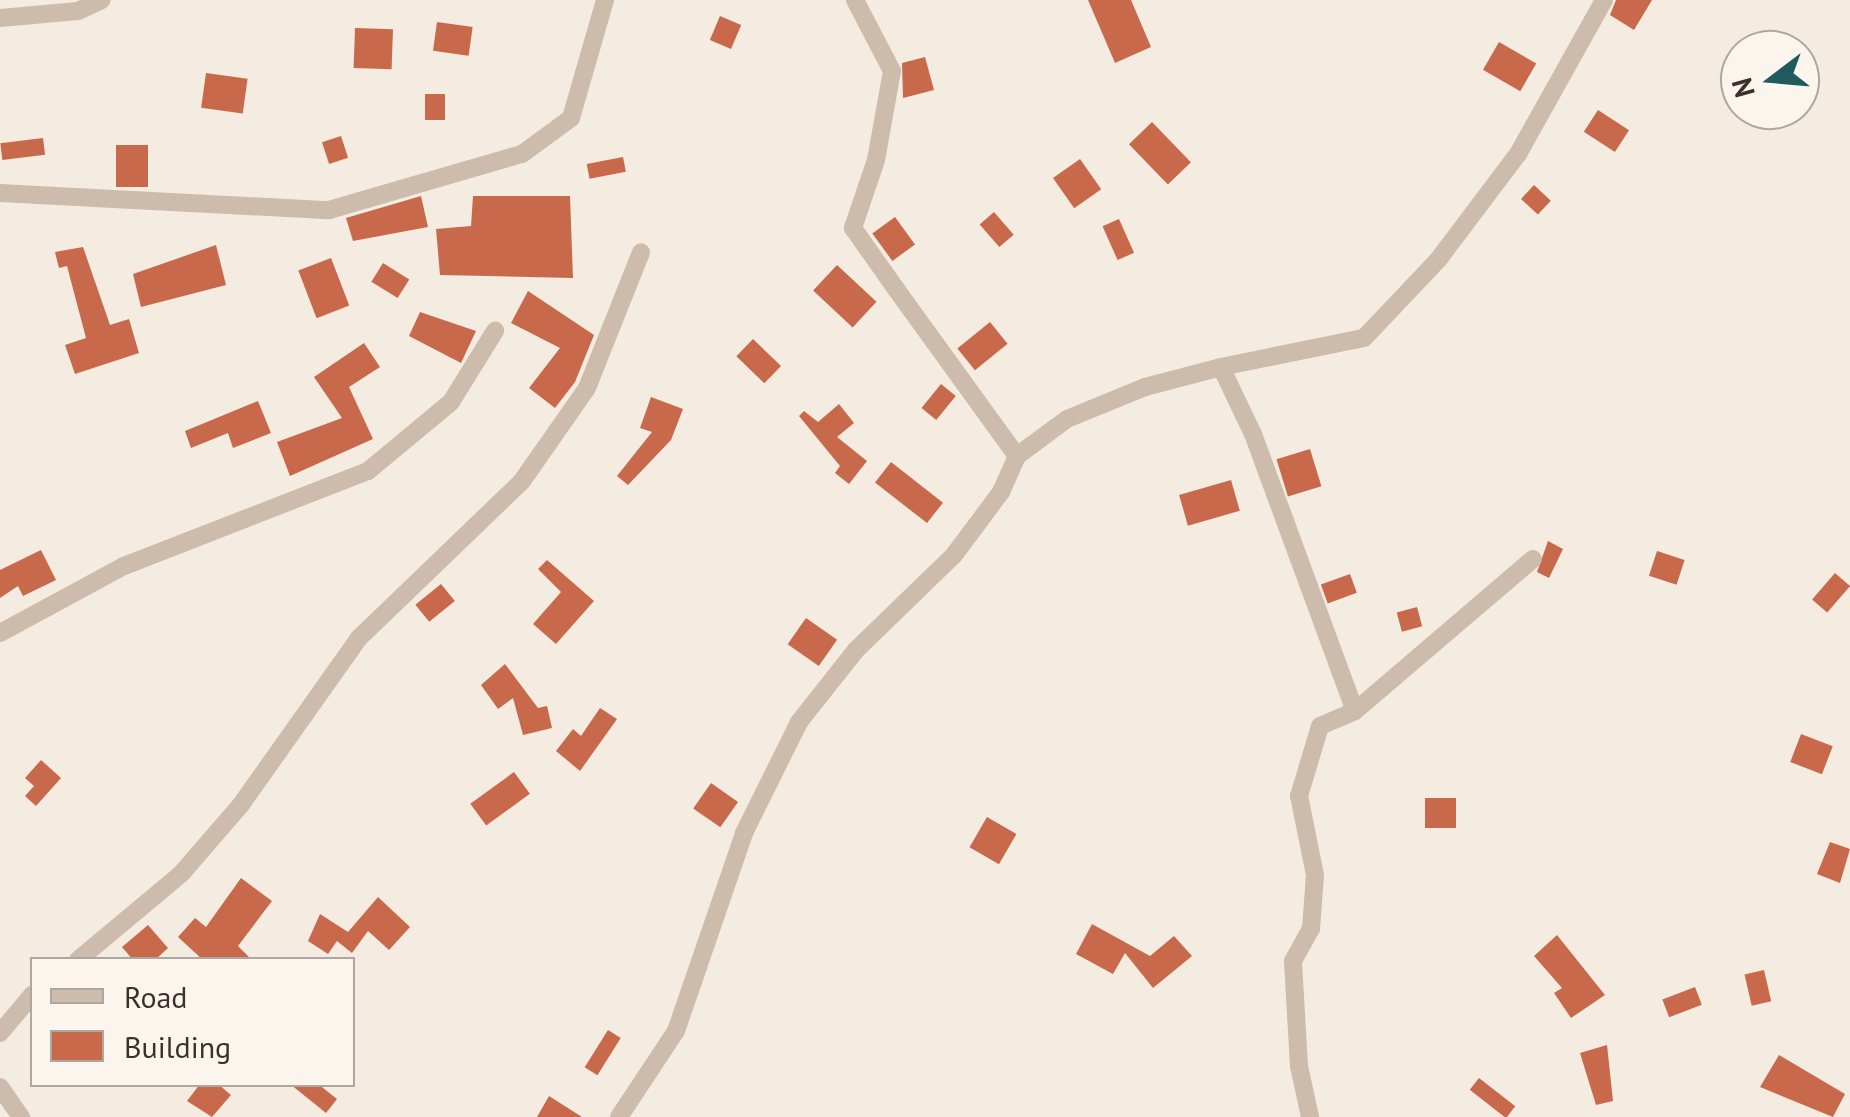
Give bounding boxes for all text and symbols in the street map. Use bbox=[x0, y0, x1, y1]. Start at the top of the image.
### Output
north arrow bbox=[1720, 30, 1820, 130]
text: N bbox=[1722, 74, 1763, 102]
legend bbox=[30, 957, 355, 1087]
text: Road bbox=[124, 977, 188, 1016]
text: Building bbox=[124, 1027, 231, 1066]

